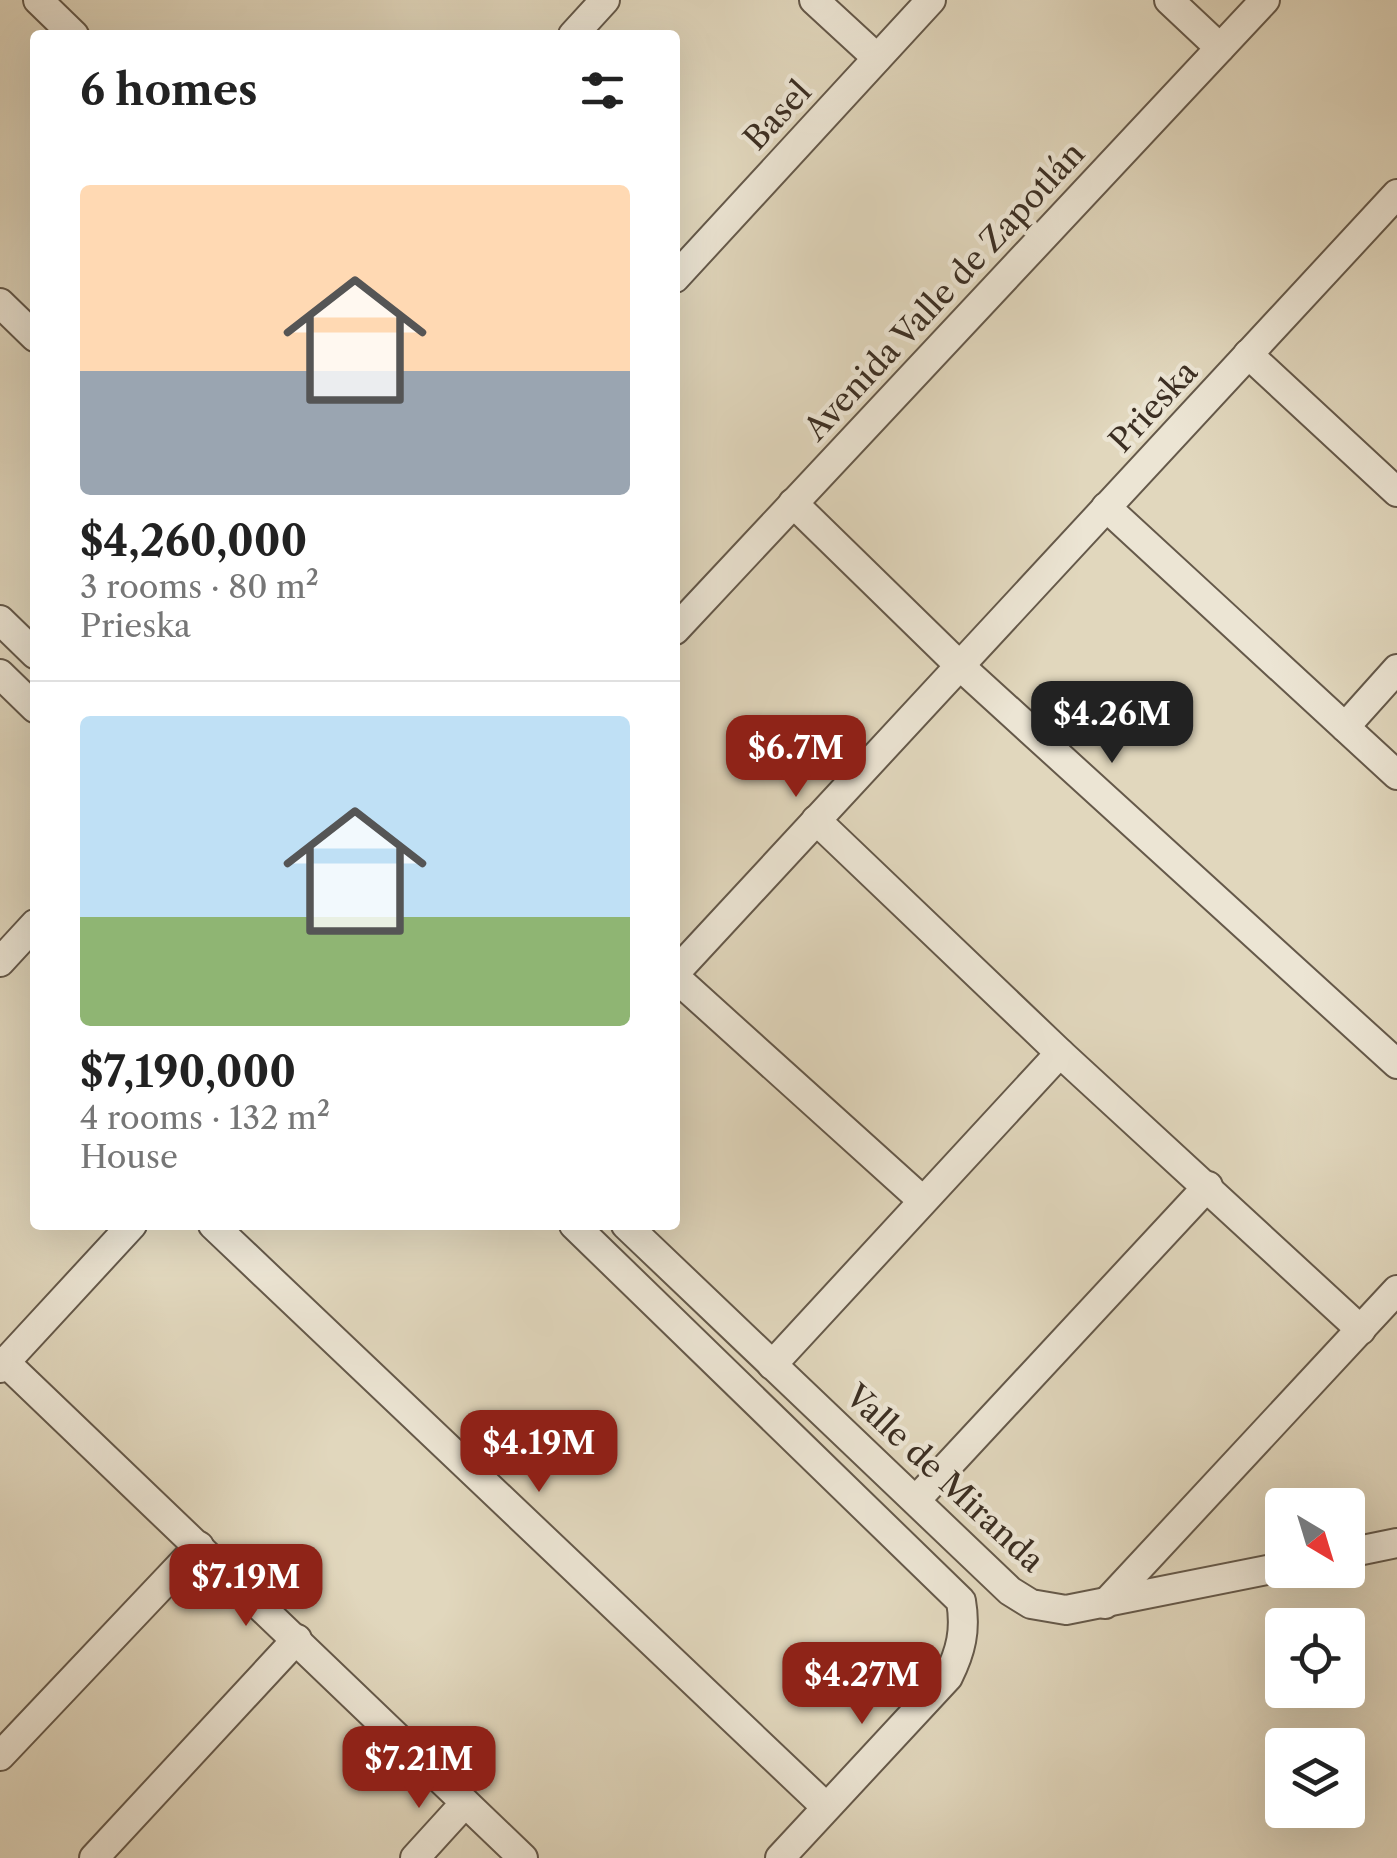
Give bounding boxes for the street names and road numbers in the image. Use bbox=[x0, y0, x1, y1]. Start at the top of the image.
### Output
street label: Basel bbox=[735, 72, 819, 158]
street label: Avenida Valle de Zapotlán bbox=[795, 134, 1092, 449]
street label: Prieska bbox=[1101, 352, 1205, 460]
street label: Valle de Miranda bbox=[837, 1375, 1052, 1580]

